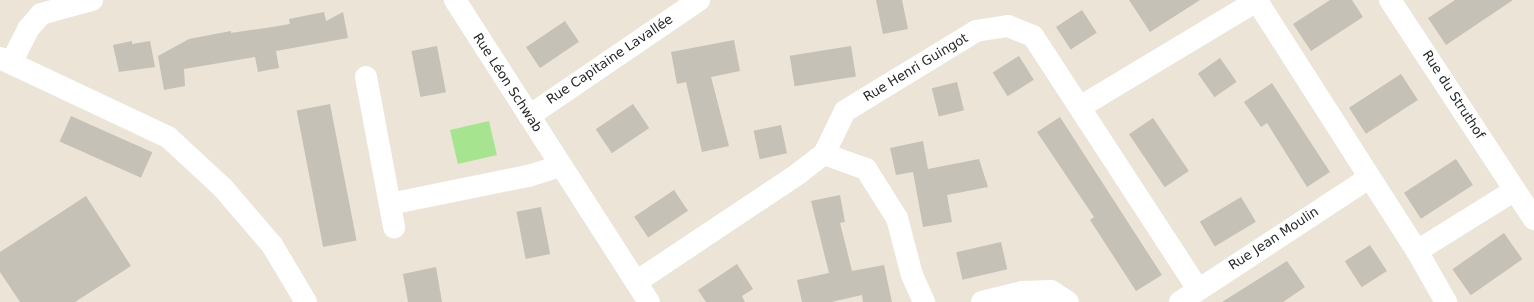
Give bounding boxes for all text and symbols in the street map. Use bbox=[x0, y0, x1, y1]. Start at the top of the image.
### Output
street label: Rue Capitaine Lavallée bbox=[544, 12, 676, 108]
street label: Rue Léon Schwab bbox=[469, 31, 545, 135]
street label: Rue Henri Guingot bbox=[861, 31, 971, 105]
street label: Rue du Struthof bbox=[1419, 48, 1487, 142]
street label: Rue Jean Moulin bbox=[1226, 204, 1322, 274]

